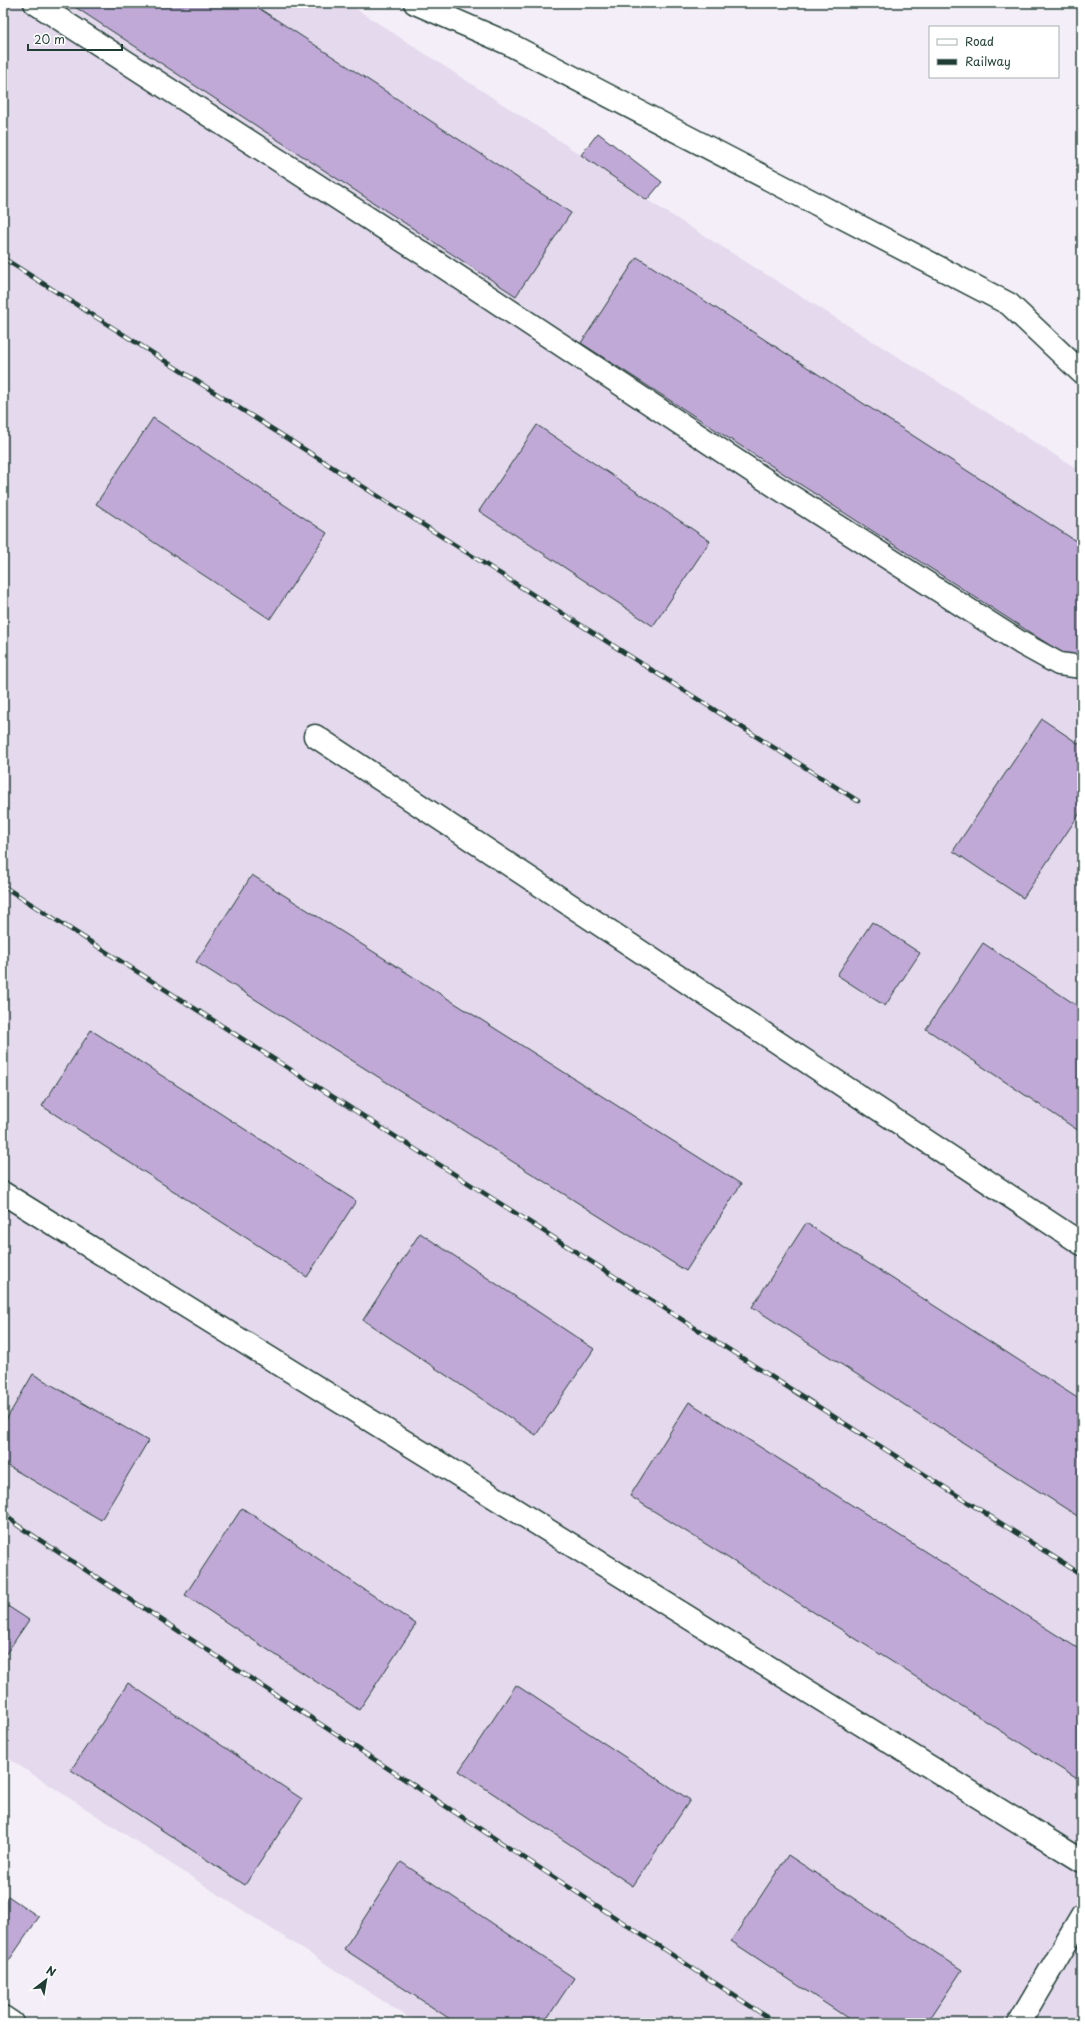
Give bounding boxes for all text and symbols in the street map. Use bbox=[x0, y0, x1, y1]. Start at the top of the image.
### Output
scale bar bbox=[28, 26, 122, 52]
legend bbox=[929, 26, 1059, 78]
text: 20 m bbox=[34, 30, 65, 48]
text: Road bbox=[965, 32, 994, 50]
text: Railway bbox=[965, 52, 1011, 70]
north arrow bbox=[26, 1960, 66, 2000]
text: N bbox=[43, 1961, 60, 1981]

